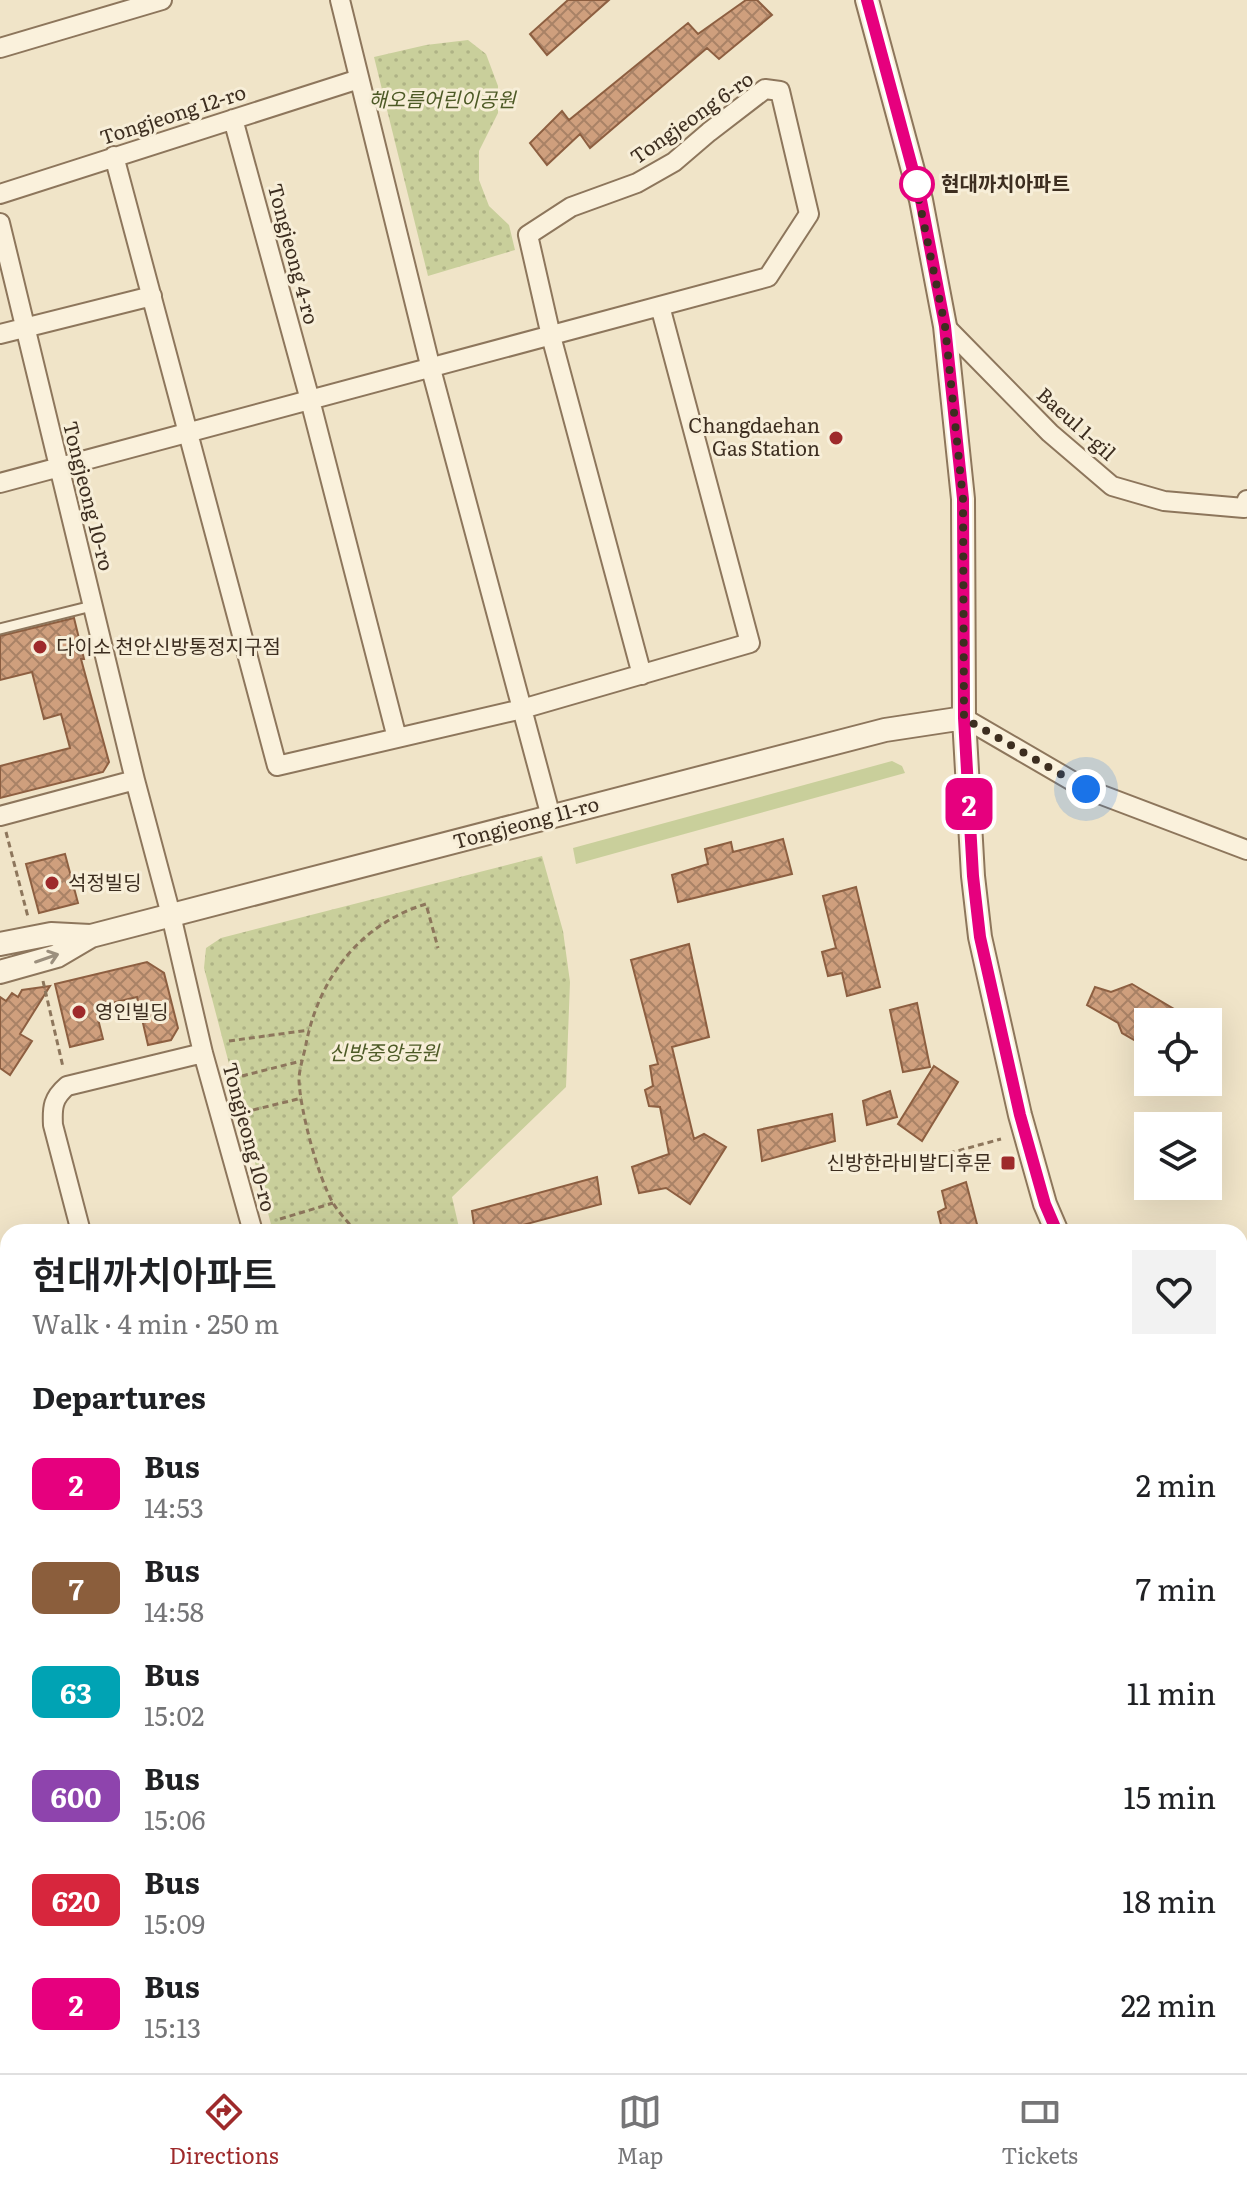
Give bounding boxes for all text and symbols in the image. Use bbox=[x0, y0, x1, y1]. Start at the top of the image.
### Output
street label: Tongjeong 6-ro bbox=[623, 63, 759, 170]
street label: Tongjeong 12-ro bbox=[95, 75, 249, 151]
park label: 해오름어린이공원 bbox=[368, 83, 517, 113]
marker: 현대까치아파트 bbox=[900, 167, 934, 201]
place label: 현대까치아파트 bbox=[941, 167, 1070, 197]
street label: Tongjeong 4-ro bbox=[262, 180, 328, 327]
street label: Baeul 1-gil bbox=[1031, 379, 1124, 466]
place label: Changdaehan Gas Station bbox=[688, 409, 820, 462]
street label: Tongjeong 10-ro bbox=[57, 417, 123, 574]
marker: Changdaehan Gas Station bbox=[827, 429, 845, 447]
place label: 다이소 천안신방통정지구점 bbox=[56, 630, 281, 660]
marker: 다이소 천안신방통정지구점 bbox=[31, 638, 49, 656]
your location bbox=[1066, 769, 1106, 809]
line badge: 2 bbox=[943, 778, 995, 830]
text: 2 bbox=[961, 783, 977, 825]
street label: Tongjeong 11-ro bbox=[449, 787, 602, 855]
place label: 석정빌딩 bbox=[68, 866, 142, 896]
marker: 석정빌딩 bbox=[43, 874, 61, 892]
one-way arrow bbox=[34, 950, 59, 965]
place label: 영인빌딩 bbox=[95, 995, 169, 1025]
marker: 영인빌딩 bbox=[70, 1003, 88, 1021]
map controls bbox=[1134, 1008, 1222, 1200]
button: locate bbox=[1134, 1008, 1222, 1096]
park label: 신방중앙공원 bbox=[329, 1036, 441, 1066]
street label: Tongjeong 10-ro bbox=[217, 1058, 285, 1215]
button: layers bbox=[1134, 1112, 1222, 1200]
place label: 신방한라비발디후문 bbox=[826, 1146, 992, 1176]
marker: 신방한라비발디후문 bbox=[999, 1154, 1017, 1172]
text: 현대까치아파트 bbox=[32, 1244, 277, 1301]
button: heart bbox=[1132, 1250, 1216, 1334]
text: Walk · 4 min · 250 m bbox=[32, 1303, 279, 1342]
text: Departures bbox=[32, 1374, 206, 1418]
text: Bus bbox=[144, 1443, 200, 1487]
text: 2 min bbox=[1136, 1462, 1216, 1506]
text: 2 bbox=[68, 1463, 84, 1505]
text: 14:53 bbox=[144, 1487, 204, 1526]
text: Bus bbox=[144, 1547, 200, 1591]
text: 7 min bbox=[1136, 1566, 1216, 1610]
text: 7 bbox=[68, 1567, 84, 1609]
text: 14:58 bbox=[144, 1591, 204, 1630]
text: Bus bbox=[144, 1651, 200, 1695]
text: 11 min bbox=[1127, 1670, 1216, 1714]
text: 63 bbox=[60, 1671, 92, 1713]
text: 15:02 bbox=[144, 1695, 204, 1734]
text: Bus bbox=[144, 1755, 200, 1799]
text: 15 min bbox=[1124, 1774, 1216, 1818]
text: 600 bbox=[51, 1775, 101, 1817]
text: 15:06 bbox=[144, 1799, 205, 1838]
text: Bus bbox=[144, 1859, 200, 1903]
text: 18 min bbox=[1122, 1878, 1216, 1922]
text: 620 bbox=[52, 1879, 100, 1921]
text: 15:09 bbox=[144, 1903, 205, 1942]
text: Bus bbox=[144, 1963, 200, 2007]
text: 22 min bbox=[1121, 1982, 1216, 2026]
text: 2 bbox=[68, 1983, 84, 2025]
text: 15:13 bbox=[144, 2007, 201, 2046]
tab: Directions bbox=[169, 2090, 279, 2171]
tab: Map bbox=[617, 2090, 663, 2171]
tab: Tickets bbox=[1001, 2090, 1078, 2171]

